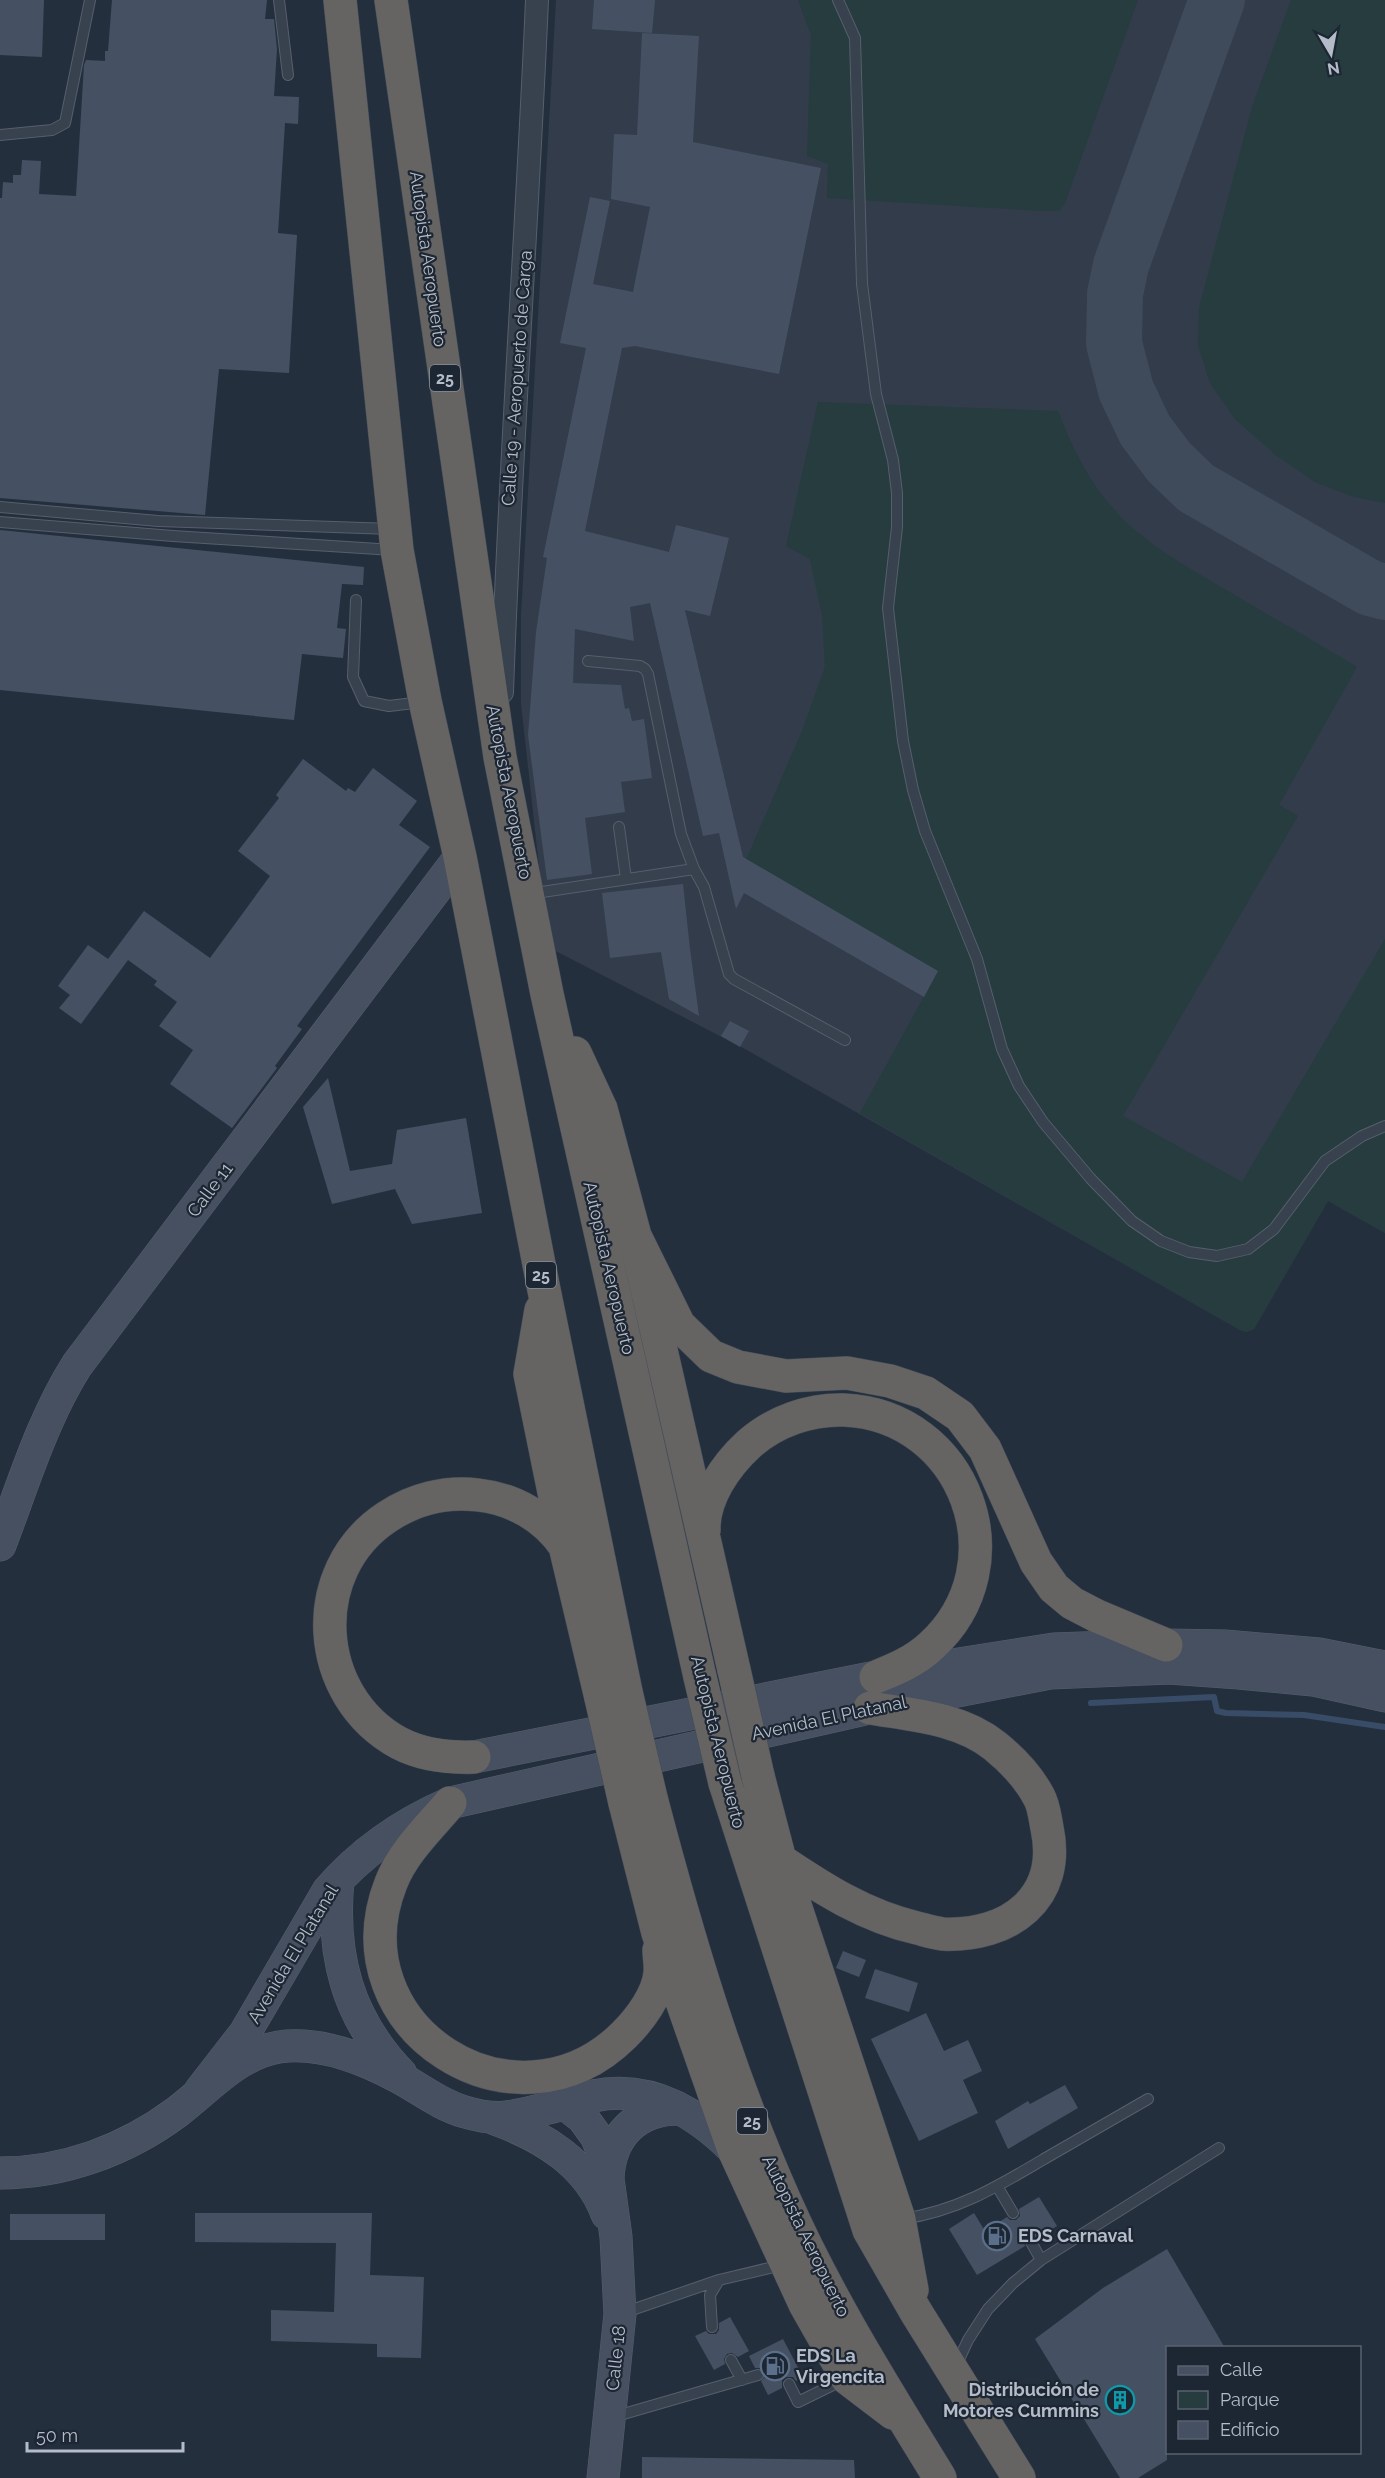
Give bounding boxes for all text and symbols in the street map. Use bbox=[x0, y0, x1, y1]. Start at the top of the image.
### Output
north arrow bbox=[1301, 24, 1361, 84]
text: N bbox=[1326, 58, 1341, 79]
street label: Autopista Aeropuerto bbox=[406, 170, 451, 348]
street label: Calle 19 - Aeropuerto de Carga bbox=[497, 249, 536, 506]
road number: 25 bbox=[430, 365, 460, 391]
street label: Autopista Aeropuerto bbox=[482, 703, 537, 881]
street label: Calle 11 bbox=[182, 1158, 237, 1221]
street label: Autopista Aeropuerto bbox=[579, 1179, 640, 1357]
road number: 25 bbox=[526, 1262, 556, 1288]
street label: Autopista Aeropuerto bbox=[687, 1653, 750, 1831]
street label: Avenida El Platanal bbox=[749, 1691, 909, 1744]
street label: Avenida El Platanal bbox=[243, 1880, 342, 2027]
road number: 25 bbox=[737, 2108, 767, 2134]
street label: Autopista Aeropuerto bbox=[758, 2152, 855, 2320]
fuel station icon: EDS Carnaval bbox=[981, 2220, 1013, 2252]
place label: EDS Carnaval bbox=[1018, 2225, 1133, 2246]
street label: Calle 18 bbox=[602, 2324, 629, 2392]
place label: EDS La Virgencita bbox=[796, 2345, 885, 2387]
legend bbox=[1166, 2346, 1361, 2454]
fuel station icon: EDS La Virgencita bbox=[759, 2350, 791, 2382]
text: Calle bbox=[1220, 2359, 1263, 2380]
place label: Distribución de Motores Cummins bbox=[943, 2379, 1099, 2421]
building icon: Distribución de Motores Cummins bbox=[1104, 2384, 1136, 2416]
text: Parque bbox=[1220, 2389, 1280, 2410]
scale bar bbox=[27, 2415, 183, 2453]
text: Edificio bbox=[1220, 2419, 1280, 2440]
text: 50 m bbox=[36, 2425, 78, 2446]

